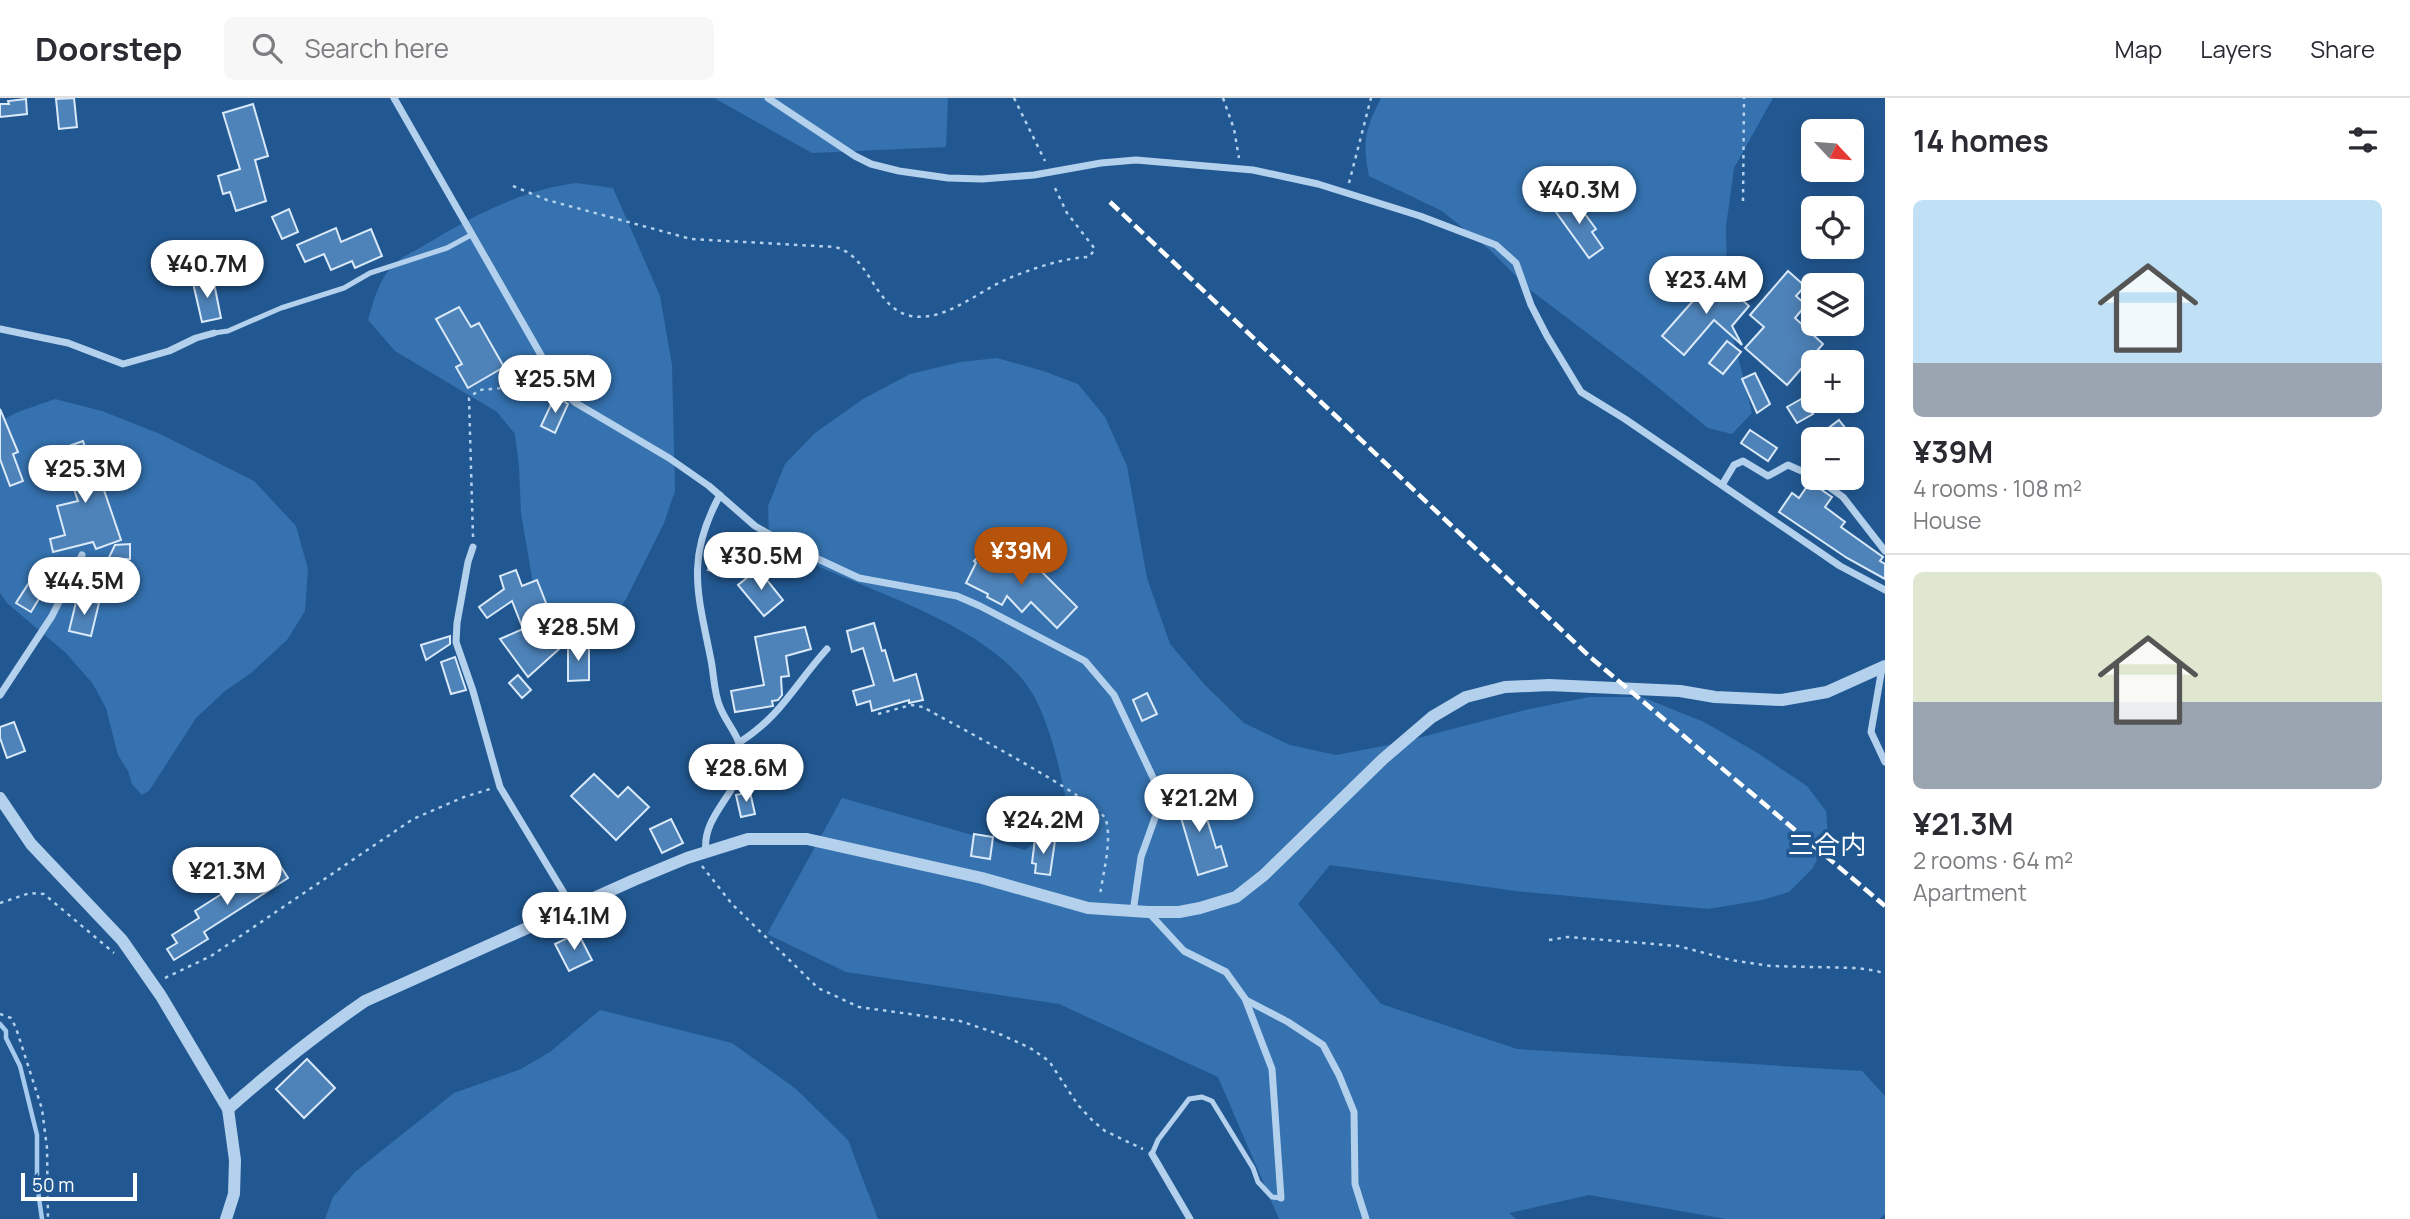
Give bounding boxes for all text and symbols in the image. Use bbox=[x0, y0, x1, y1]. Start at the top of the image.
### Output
search box bbox=[224, 17, 714, 80]
text: Doorstep bbox=[35, 26, 182, 71]
icon: search bbox=[248, 29, 286, 67]
text: Search here bbox=[304, 30, 449, 66]
text: Map bbox=[2115, 32, 2162, 65]
text: Layers bbox=[2200, 32, 2272, 65]
text: Share bbox=[2310, 32, 2375, 65]
north arrow bbox=[1801, 119, 1864, 182]
map controls bbox=[1801, 119, 1864, 490]
text: 14 homes bbox=[1913, 120, 2049, 161]
icon: filters bbox=[2344, 121, 2382, 159]
pin: ¥40.3M bbox=[1522, 166, 1636, 226]
text: ¥40.3M bbox=[1538, 173, 1620, 205]
button: locate bbox=[1801, 196, 1864, 259]
pin: ¥40.7M bbox=[150, 240, 264, 300]
icon: home bbox=[2085, 245, 2211, 371]
text: ¥40.7M bbox=[167, 247, 247, 279]
pin: ¥23.4M bbox=[1649, 256, 1763, 316]
text: ¥23.4M bbox=[1665, 263, 1747, 295]
button: layers bbox=[1801, 273, 1864, 336]
button: + bbox=[1801, 350, 1864, 413]
pin: ¥25.5M bbox=[498, 356, 612, 415]
text: ¥25.5M bbox=[514, 362, 596, 394]
button: − bbox=[1801, 427, 1864, 490]
text: ¥39M bbox=[1913, 431, 1993, 472]
pin: ¥25.3M bbox=[28, 446, 142, 505]
text: ¥25.3M bbox=[44, 452, 126, 484]
text: 4 rooms · 108 m² bbox=[1913, 472, 2082, 504]
text: House bbox=[1913, 504, 1982, 536]
pin: ¥39M bbox=[980, 528, 1062, 587]
pin: ¥30.5M bbox=[704, 532, 818, 592]
text: ¥39M bbox=[990, 534, 1052, 566]
text: ¥30.5M bbox=[720, 539, 802, 571]
pin: ¥44.5M bbox=[27, 558, 141, 617]
text: ¥44.5M bbox=[44, 564, 124, 596]
pin: ¥28.5M bbox=[521, 603, 635, 663]
text: ¥28.5M bbox=[537, 610, 619, 642]
icon: home bbox=[2085, 617, 2211, 743]
pin: ¥28.6M bbox=[689, 744, 803, 804]
text: ¥28.6M bbox=[705, 751, 787, 783]
pin: ¥21.2M bbox=[1142, 774, 1256, 834]
text: ¥21.2M bbox=[1160, 781, 1238, 813]
pin: ¥24.2M bbox=[986, 796, 1100, 856]
text: ¥24.2M bbox=[1002, 803, 1084, 835]
text: ¥21.3M bbox=[1913, 803, 2013, 844]
district label: 三合内 bbox=[1788, 826, 1866, 862]
text: 2 rooms · 64 m² bbox=[1913, 844, 2073, 876]
pin: ¥21.3M bbox=[170, 848, 284, 907]
text: ¥21.3M bbox=[189, 854, 265, 886]
text: Apartment bbox=[1913, 876, 2027, 908]
pin: ¥14.1M bbox=[517, 892, 631, 952]
text: ¥14.1M bbox=[538, 899, 610, 931]
scale bar bbox=[21, 1170, 136, 1202]
text: 50 m bbox=[32, 1172, 74, 1198]

